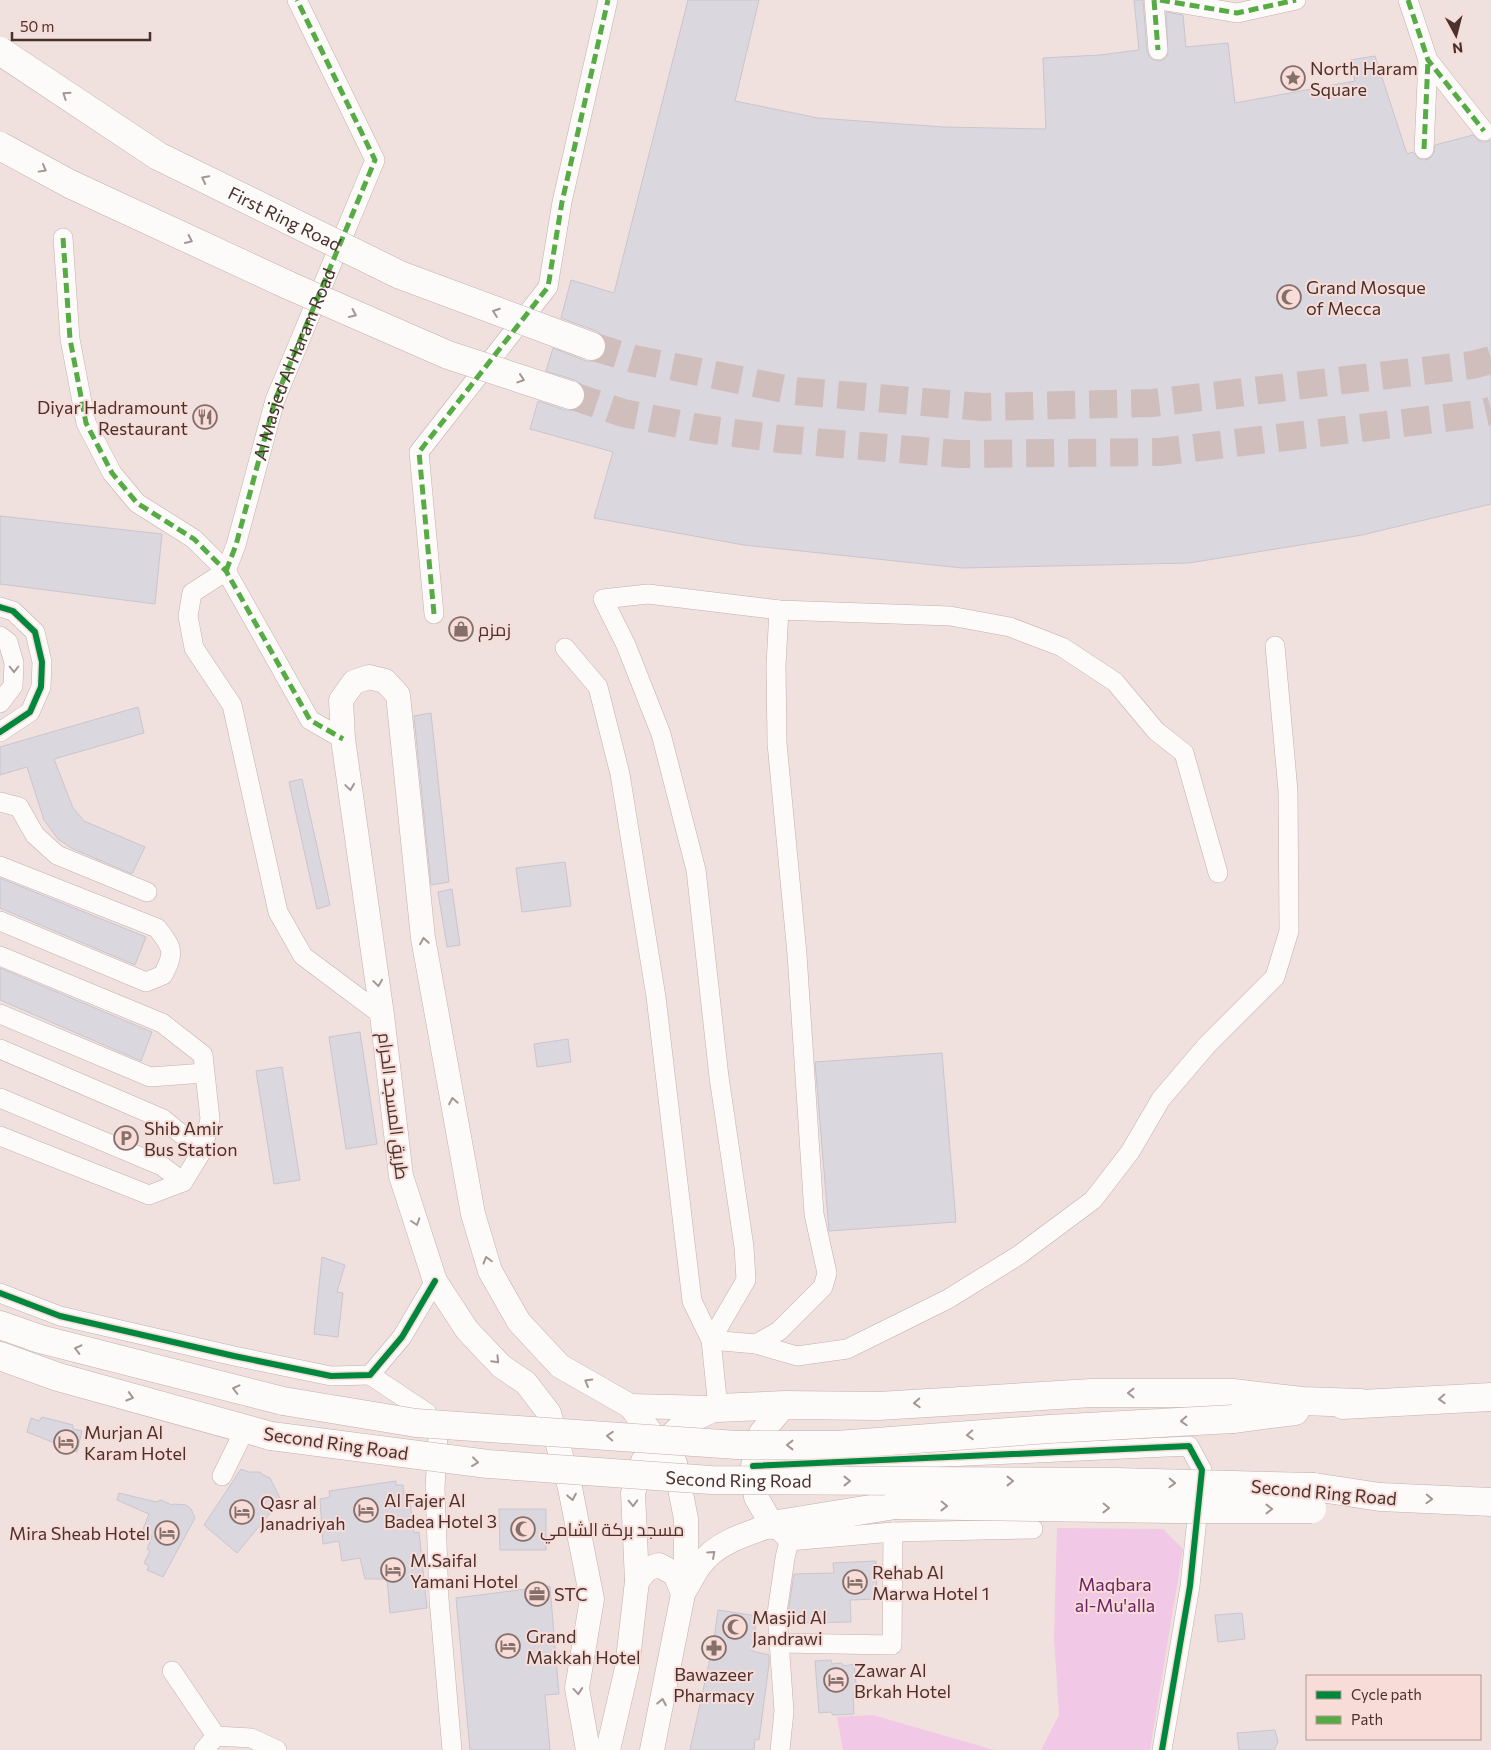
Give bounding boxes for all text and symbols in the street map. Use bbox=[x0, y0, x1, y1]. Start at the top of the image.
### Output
scale bar bbox=[12, 10, 150, 42]
north arrow bbox=[1431, 10, 1481, 60]
text: 50 m bbox=[20, 17, 54, 35]
text: N bbox=[1451, 39, 1464, 57]
place label: North Haram Square bbox=[1310, 57, 1418, 100]
place icon: North Haram Square bbox=[1280, 65, 1306, 91]
one-way arrow bbox=[62, 91, 71, 101]
one-way arrow bbox=[37, 163, 46, 173]
one-way arrow bbox=[201, 175, 210, 185]
street label: First Ring Road bbox=[225, 181, 345, 255]
one-way arrow bbox=[184, 233, 193, 244]
street label: Al Masjed Al Haram Road bbox=[248, 265, 340, 463]
place label: Grand Mosque of Mecca bbox=[1306, 276, 1426, 319]
mosque icon: Grand Mosque of Mecca bbox=[1276, 284, 1302, 310]
one-way arrow bbox=[348, 307, 357, 318]
one-way arrow bbox=[492, 308, 500, 318]
one-way arrow bbox=[516, 373, 524, 383]
place label: Diyar Hadramount Restaurant bbox=[37, 396, 188, 439]
restaurant icon: Diyar Hadramount Restaurant bbox=[192, 404, 218, 430]
shop icon: زمزم bbox=[448, 616, 474, 642]
place label: زمزم bbox=[478, 618, 511, 642]
one-way arrow bbox=[9, 666, 19, 674]
one-way arrow bbox=[344, 783, 354, 791]
one-way arrow bbox=[419, 937, 429, 945]
one-way arrow bbox=[372, 979, 383, 987]
street label: طريق المسجد الحرام bbox=[372, 1031, 414, 1181]
one-way arrow bbox=[448, 1097, 458, 1105]
place label: Shib Amir Bus Station bbox=[144, 1117, 238, 1160]
parking icon: Shib Amir Bus Station bbox=[113, 1125, 139, 1151]
one-way arrow bbox=[410, 1217, 420, 1226]
one-way arrow bbox=[482, 1256, 492, 1264]
one-way arrow bbox=[74, 1344, 83, 1355]
one-way arrow bbox=[490, 1354, 499, 1363]
one-way arrow bbox=[584, 1378, 593, 1388]
one-way arrow bbox=[231, 1384, 240, 1395]
one-way arrow bbox=[1127, 1388, 1135, 1398]
one-way arrow bbox=[125, 1391, 134, 1402]
one-way arrow bbox=[1438, 1394, 1446, 1405]
one-way arrow bbox=[912, 1398, 920, 1409]
one-way arrow bbox=[1180, 1416, 1188, 1427]
place label: Murjan Al Karam Hotel bbox=[84, 1421, 187, 1464]
street label: Second Ring Road bbox=[262, 1422, 410, 1464]
hotel icon: Murjan Al Karam Hotel bbox=[53, 1429, 79, 1455]
one-way arrow bbox=[965, 1430, 973, 1441]
one-way arrow bbox=[606, 1431, 614, 1442]
one-way arrow bbox=[786, 1440, 794, 1450]
one-way arrow bbox=[472, 1456, 480, 1467]
street label: Second Ring Road bbox=[665, 1466, 812, 1491]
street label: Second Ring Road bbox=[1250, 1475, 1398, 1509]
one-way arrow bbox=[844, 1476, 851, 1486]
one-way arrow bbox=[1006, 1476, 1014, 1486]
one-way arrow bbox=[1168, 1478, 1176, 1489]
place label: Al Fajer Al Badea Hotel 3 bbox=[384, 1489, 497, 1532]
place label: Qasr al Janadriyah bbox=[260, 1491, 345, 1534]
one-way arrow bbox=[566, 1493, 577, 1501]
one-way arrow bbox=[1425, 1494, 1433, 1505]
hotel icon: Al Fajer Al Badea Hotel 3 bbox=[353, 1497, 379, 1523]
hotel icon: Qasr al Janadriyah bbox=[229, 1499, 255, 1525]
one-way arrow bbox=[628, 1499, 639, 1507]
one-way arrow bbox=[940, 1501, 948, 1511]
one-way arrow bbox=[1103, 1503, 1111, 1513]
one-way arrow bbox=[1266, 1504, 1273, 1514]
mosque icon: مسجد بركة الشامي bbox=[510, 1516, 536, 1542]
place label: مسجد بركة الشامي bbox=[540, 1518, 684, 1544]
hotel icon: Mira Sheab Hotel bbox=[154, 1520, 180, 1546]
place label: Mira Sheab Hotel bbox=[9, 1522, 150, 1544]
place label: M.Saifal Yamani Hotel bbox=[410, 1549, 518, 1592]
one-way arrow bbox=[706, 1551, 715, 1560]
hotel icon: M.Saifal Yamani Hotel bbox=[380, 1557, 406, 1583]
place label: Rehab Al Marwa Hotel 1 bbox=[872, 1561, 989, 1604]
hotel icon: Rehab Al Marwa Hotel 1 bbox=[842, 1569, 868, 1595]
park label: Maqbara al-Mu'alla bbox=[1075, 1573, 1155, 1616]
office icon: STC bbox=[524, 1581, 550, 1607]
place label: STC bbox=[554, 1583, 588, 1605]
place label: Masjid Al Jandrawi bbox=[752, 1606, 827, 1649]
mosque icon: Masjid Al Jandrawi bbox=[722, 1614, 748, 1640]
place label: Grand Makkah Hotel bbox=[526, 1625, 641, 1668]
hotel icon: Grand Makkah Hotel bbox=[495, 1633, 521, 1659]
pharmacy icon: Bawazeer Pharmacy bbox=[701, 1635, 727, 1661]
place label: Zawar Al Brkah Hotel bbox=[854, 1659, 951, 1702]
place label: Bawazeer Pharmacy bbox=[673, 1663, 755, 1706]
hotel icon: Zawar Al Brkah Hotel bbox=[823, 1667, 849, 1693]
legend bbox=[1306, 1675, 1481, 1740]
text: Cycle path bbox=[1351, 1685, 1422, 1703]
one-way arrow bbox=[573, 1688, 584, 1696]
one-way arrow bbox=[656, 1698, 667, 1707]
text: Path bbox=[1351, 1710, 1383, 1728]

